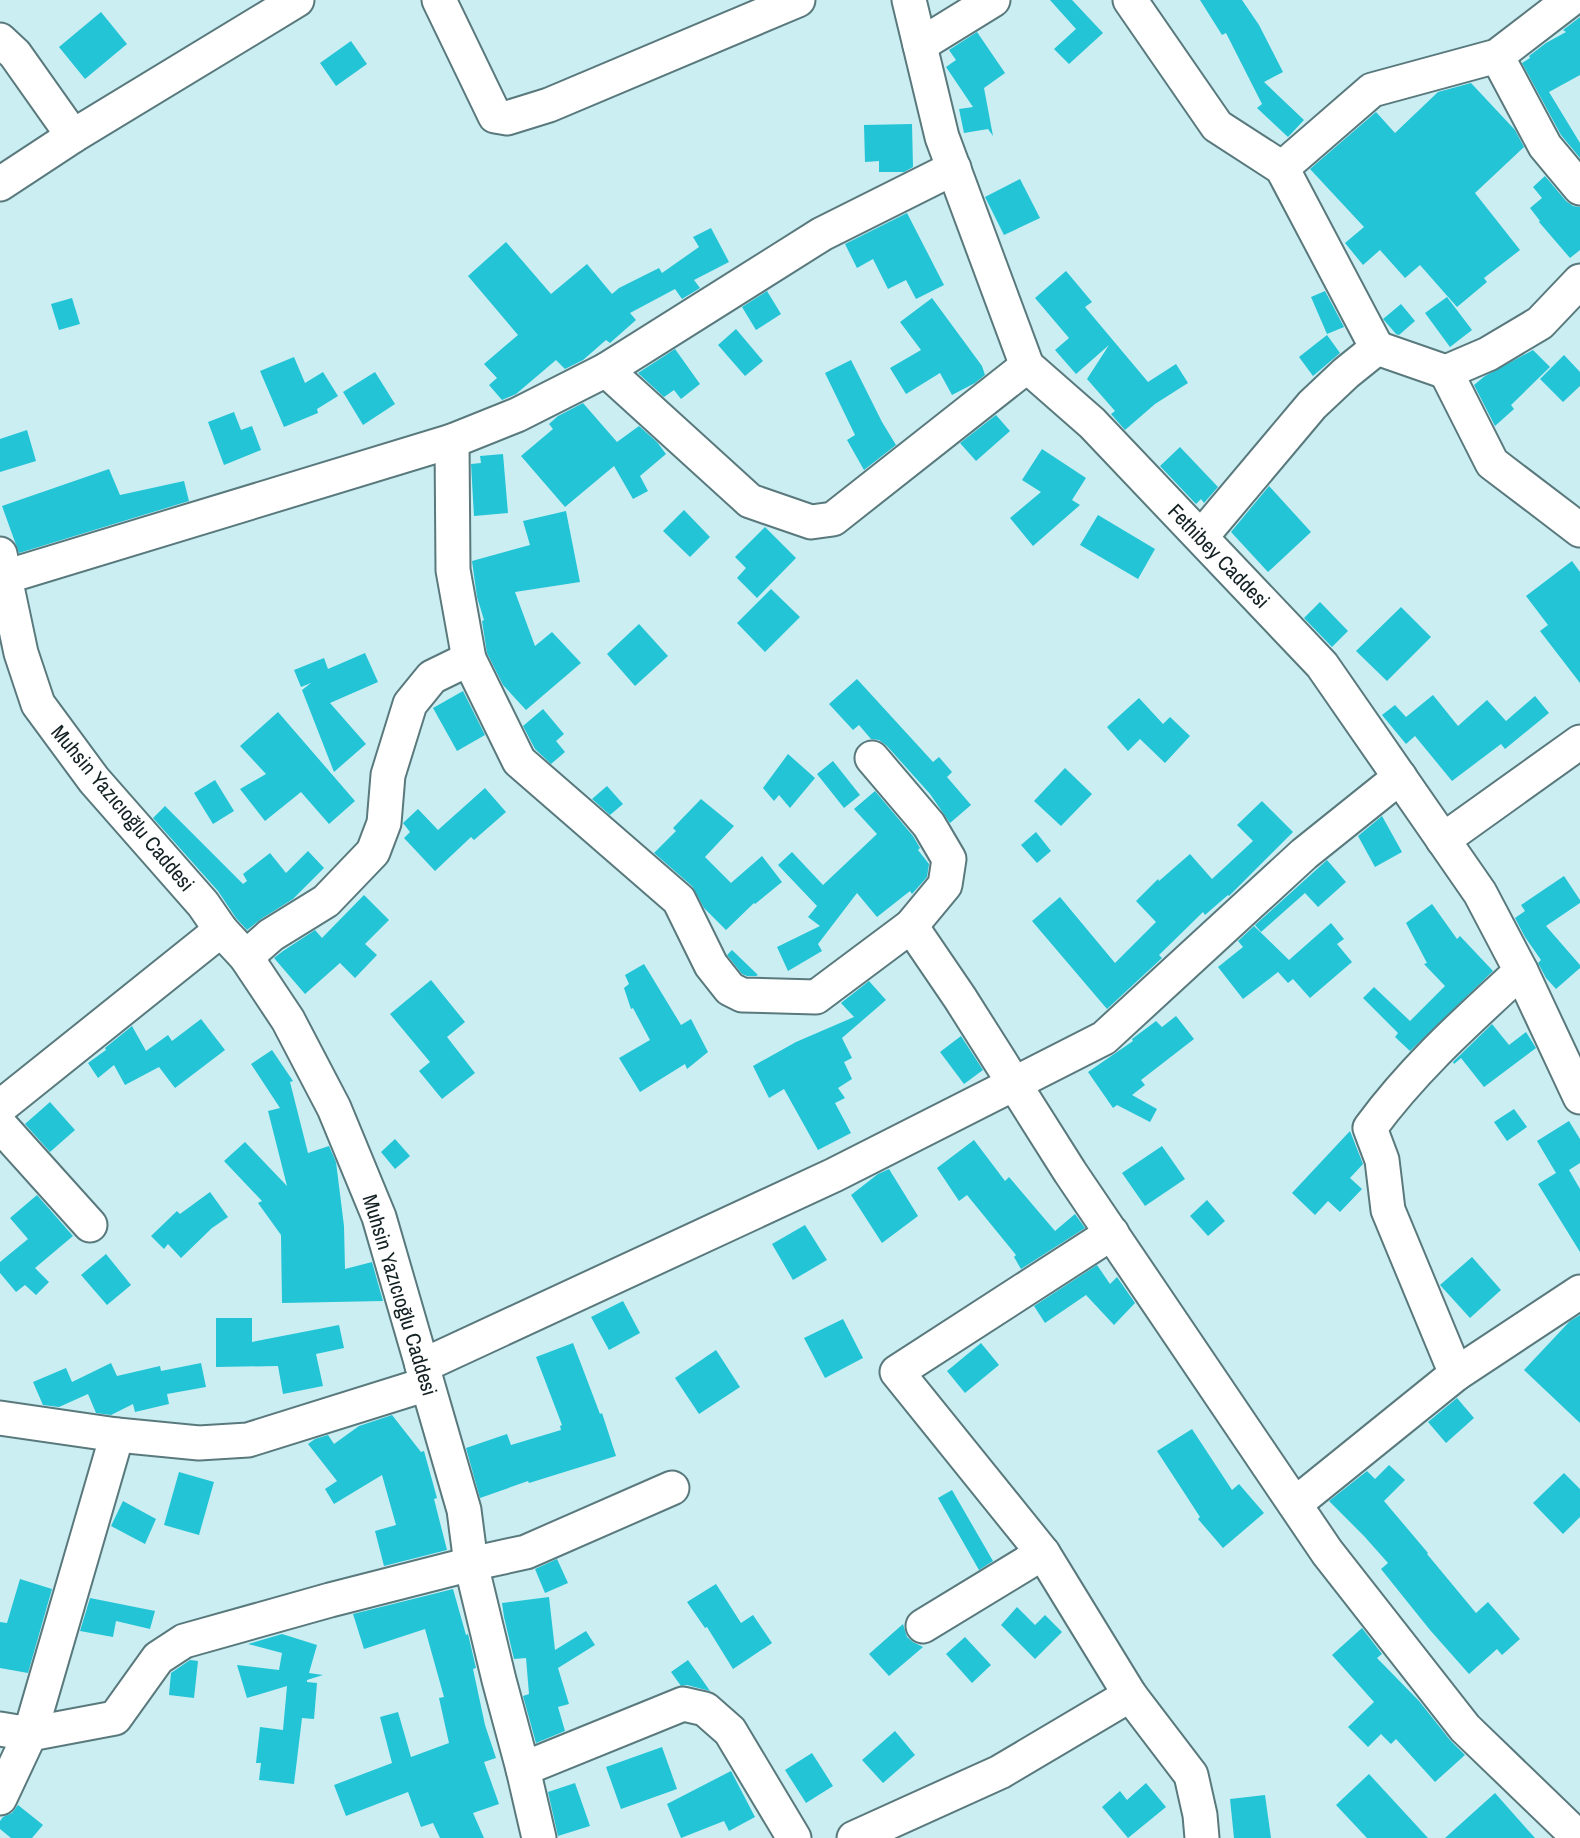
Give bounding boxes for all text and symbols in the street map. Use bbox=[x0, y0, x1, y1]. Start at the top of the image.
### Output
street label: Fethibey Caddesi bbox=[1162, 497, 1276, 615]
street label: Muhsin Yazıcıoğlu Caddesi bbox=[45, 719, 201, 897]
street label: Muhsin Yazıcıoğlu Caddesi bbox=[356, 1191, 444, 1399]

